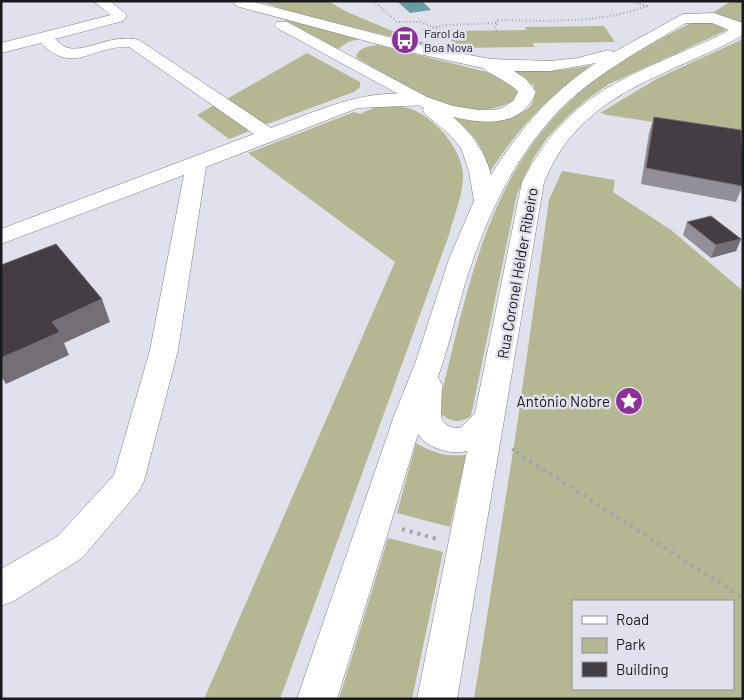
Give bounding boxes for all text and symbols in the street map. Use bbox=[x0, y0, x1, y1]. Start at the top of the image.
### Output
bus stop icon: Farol da Boa Nova bbox=[390, 25, 420, 55]
place label: Farol da Boa Nova bbox=[424, 26, 473, 54]
street label: Rua Coronel Hélder Ribeiro bbox=[493, 186, 541, 360]
place icon: António Nobre bbox=[614, 386, 644, 416]
place label: António Nobre bbox=[517, 392, 610, 410]
legend bbox=[572, 600, 734, 690]
text: Road bbox=[616, 610, 649, 628]
text: Park bbox=[616, 635, 646, 653]
text: Building bbox=[616, 660, 669, 678]

